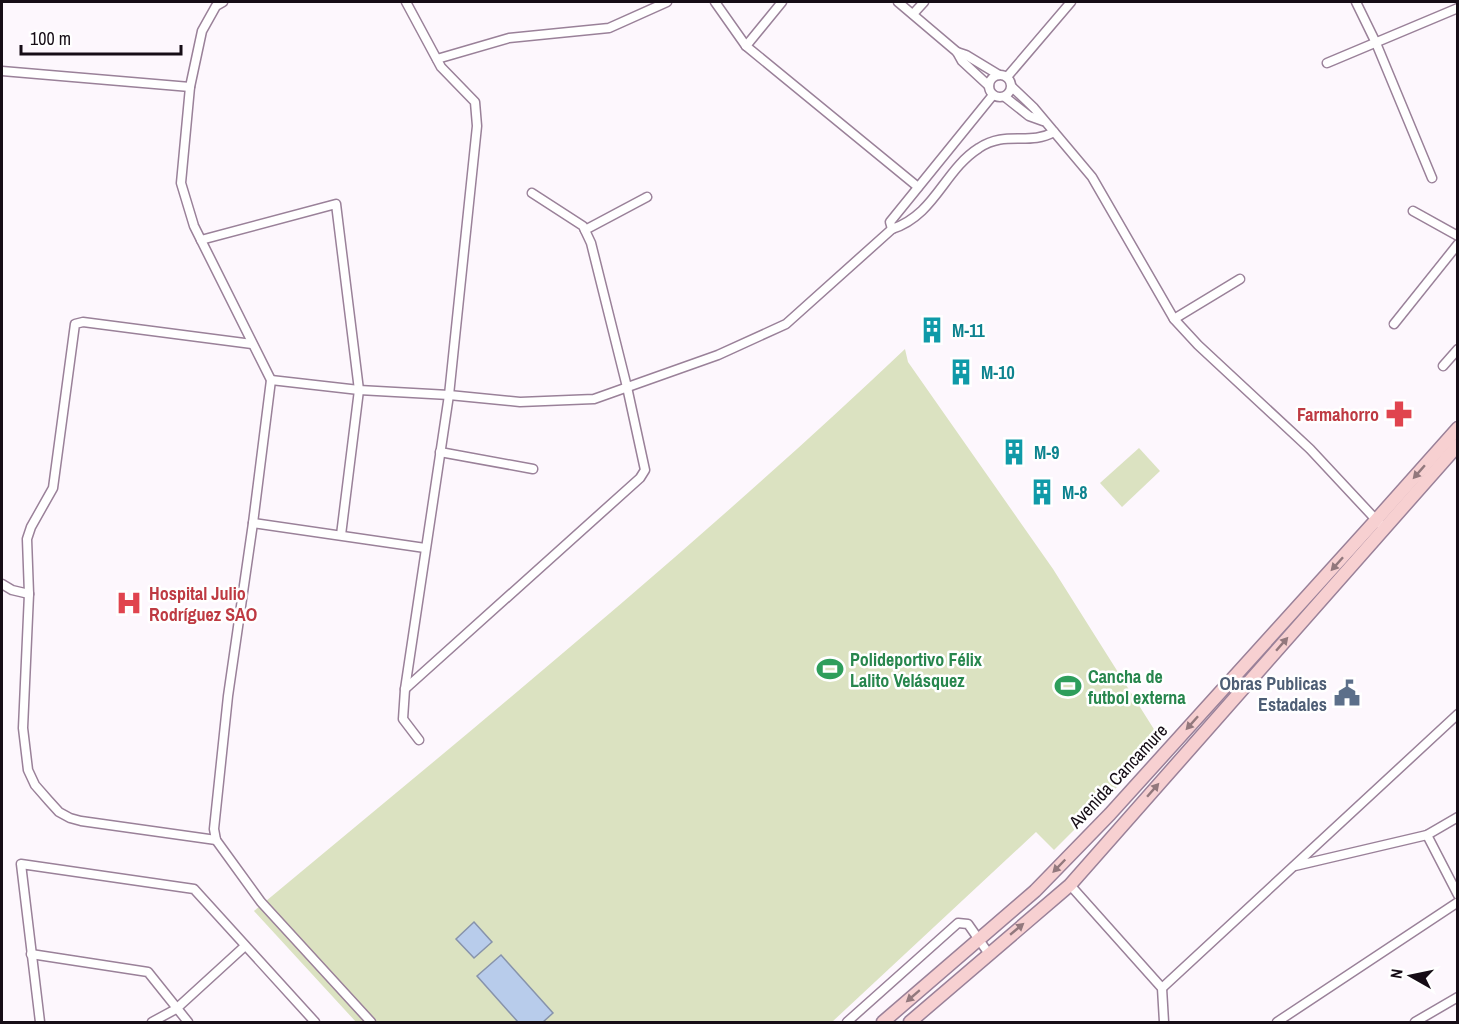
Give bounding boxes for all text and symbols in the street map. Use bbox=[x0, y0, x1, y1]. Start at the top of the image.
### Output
scale bar bbox=[21, 18, 182, 56]
text: 100 m bbox=[30, 26, 71, 51]
building icon: M-11 bbox=[917, 315, 947, 345]
place label: M-11 bbox=[952, 318, 986, 343]
building icon: M-10 bbox=[946, 357, 976, 387]
place label: M-10 bbox=[981, 360, 1015, 385]
pharmacy icon: Farmahorro bbox=[1384, 399, 1414, 429]
place label: Farmahorro bbox=[1297, 402, 1379, 427]
building icon: M-9 bbox=[999, 437, 1029, 467]
place label: M-9 bbox=[1034, 440, 1059, 465]
one-way arrow bbox=[1413, 464, 1426, 479]
building icon: M-8 bbox=[1027, 477, 1057, 507]
place label: M-8 bbox=[1062, 480, 1087, 505]
one-way arrow bbox=[1331, 556, 1344, 571]
place label: Hospital Julio Rodríguez SAO bbox=[149, 581, 257, 627]
hospital icon: Hospital Julio Rodríguez SAO bbox=[114, 588, 144, 618]
one-way arrow bbox=[1275, 637, 1288, 652]
place label: Polideportivo Félix Lalito Velásquez bbox=[850, 647, 983, 693]
sports icon: Polideportivo Félix Lalito Velásquez bbox=[815, 654, 845, 684]
place label: Cancha de futbol externa bbox=[1088, 664, 1186, 710]
sports icon: Cancha de futbol externa bbox=[1053, 671, 1083, 701]
place label: Obras Publicas Estadales bbox=[1220, 671, 1327, 717]
public building icon: Obras Publicas Estadales bbox=[1332, 678, 1362, 708]
one-way arrow bbox=[1185, 716, 1199, 731]
street label: Avenida Cancamure bbox=[1062, 718, 1173, 834]
one-way arrow bbox=[1146, 783, 1159, 798]
one-way arrow bbox=[1052, 859, 1066, 874]
one-way arrow bbox=[1009, 923, 1024, 936]
north arrow bbox=[1381, 946, 1441, 1006]
text: N bbox=[1385, 967, 1408, 980]
one-way arrow bbox=[906, 989, 921, 1003]

